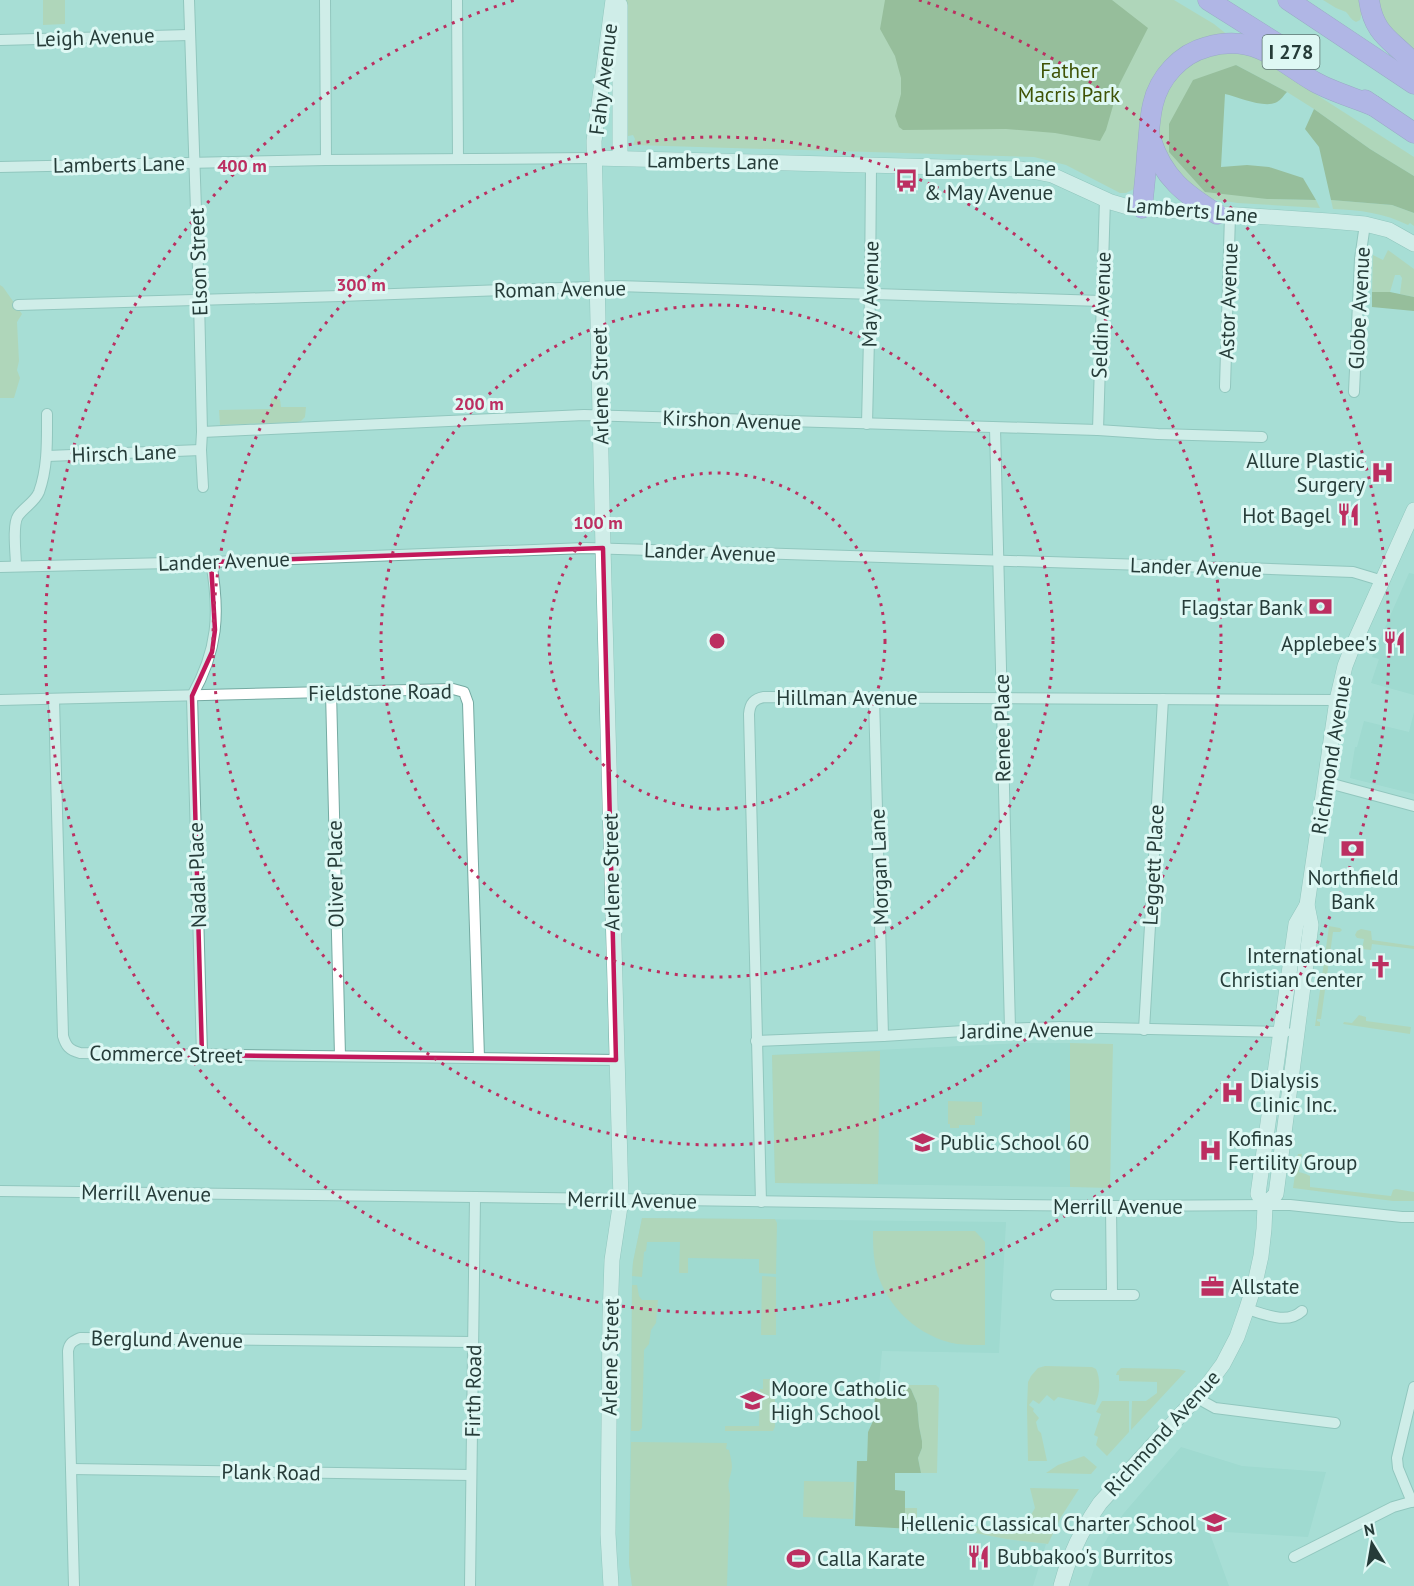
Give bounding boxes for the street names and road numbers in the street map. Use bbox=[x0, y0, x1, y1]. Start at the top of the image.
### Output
street label: Leigh Avenue bbox=[35, 21, 155, 53]
street label: Fahy Avenue bbox=[583, 22, 623, 136]
road number: I 278 bbox=[1262, 35, 1320, 69]
street label: Lamberts Lane bbox=[647, 146, 779, 176]
street label: Lamberts Lane bbox=[53, 149, 185, 179]
street label: Lamberts Lane bbox=[1125, 191, 1259, 229]
street label: Elson Street bbox=[183, 207, 213, 317]
street label: May Avenue bbox=[856, 240, 884, 348]
street label: Astor Avenue bbox=[1212, 242, 1244, 360]
street label: Globe Avenue bbox=[1342, 246, 1376, 370]
street label: Seldin Avenue bbox=[1085, 251, 1117, 379]
street label: Roman Avenue bbox=[494, 274, 626, 304]
street label: Arlene Street bbox=[585, 327, 615, 445]
street label: Kirshon Avenue bbox=[662, 404, 802, 436]
street label: Hirsch Lane bbox=[71, 438, 177, 468]
street label: Lander Avenue bbox=[644, 536, 776, 568]
street label: Lander Avenue bbox=[158, 545, 290, 577]
street label: Lander Avenue bbox=[1130, 551, 1262, 583]
street label: Renee Place bbox=[988, 674, 1016, 782]
street label: Richmond Avenue bbox=[1305, 674, 1357, 836]
street label: Fieldstone Road bbox=[308, 677, 452, 707]
street label: Hillman Avenue bbox=[776, 684, 918, 711]
street label: Leggett Place bbox=[1136, 804, 1170, 926]
street label: Morgan Lane bbox=[863, 808, 895, 926]
street label: Arlene Street bbox=[596, 813, 626, 931]
street label: Oliver Place bbox=[321, 820, 349, 928]
street label: Nadal Place bbox=[182, 822, 212, 928]
street label: Jardine Avenue bbox=[959, 1015, 1094, 1045]
street label: Commerce Street bbox=[89, 1039, 243, 1069]
street label: Merrill Avenue bbox=[81, 1178, 211, 1208]
street label: Merrill Avenue bbox=[567, 1185, 697, 1215]
street label: Merrill Avenue bbox=[1053, 1193, 1183, 1220]
street label: Arlene Street bbox=[595, 1298, 625, 1416]
street label: Berglund Avenue bbox=[91, 1324, 243, 1354]
street label: Firth Road bbox=[459, 1344, 487, 1438]
street label: Richmond Avenue bbox=[1098, 1364, 1226, 1502]
street label: Plank Road bbox=[221, 1458, 321, 1486]

